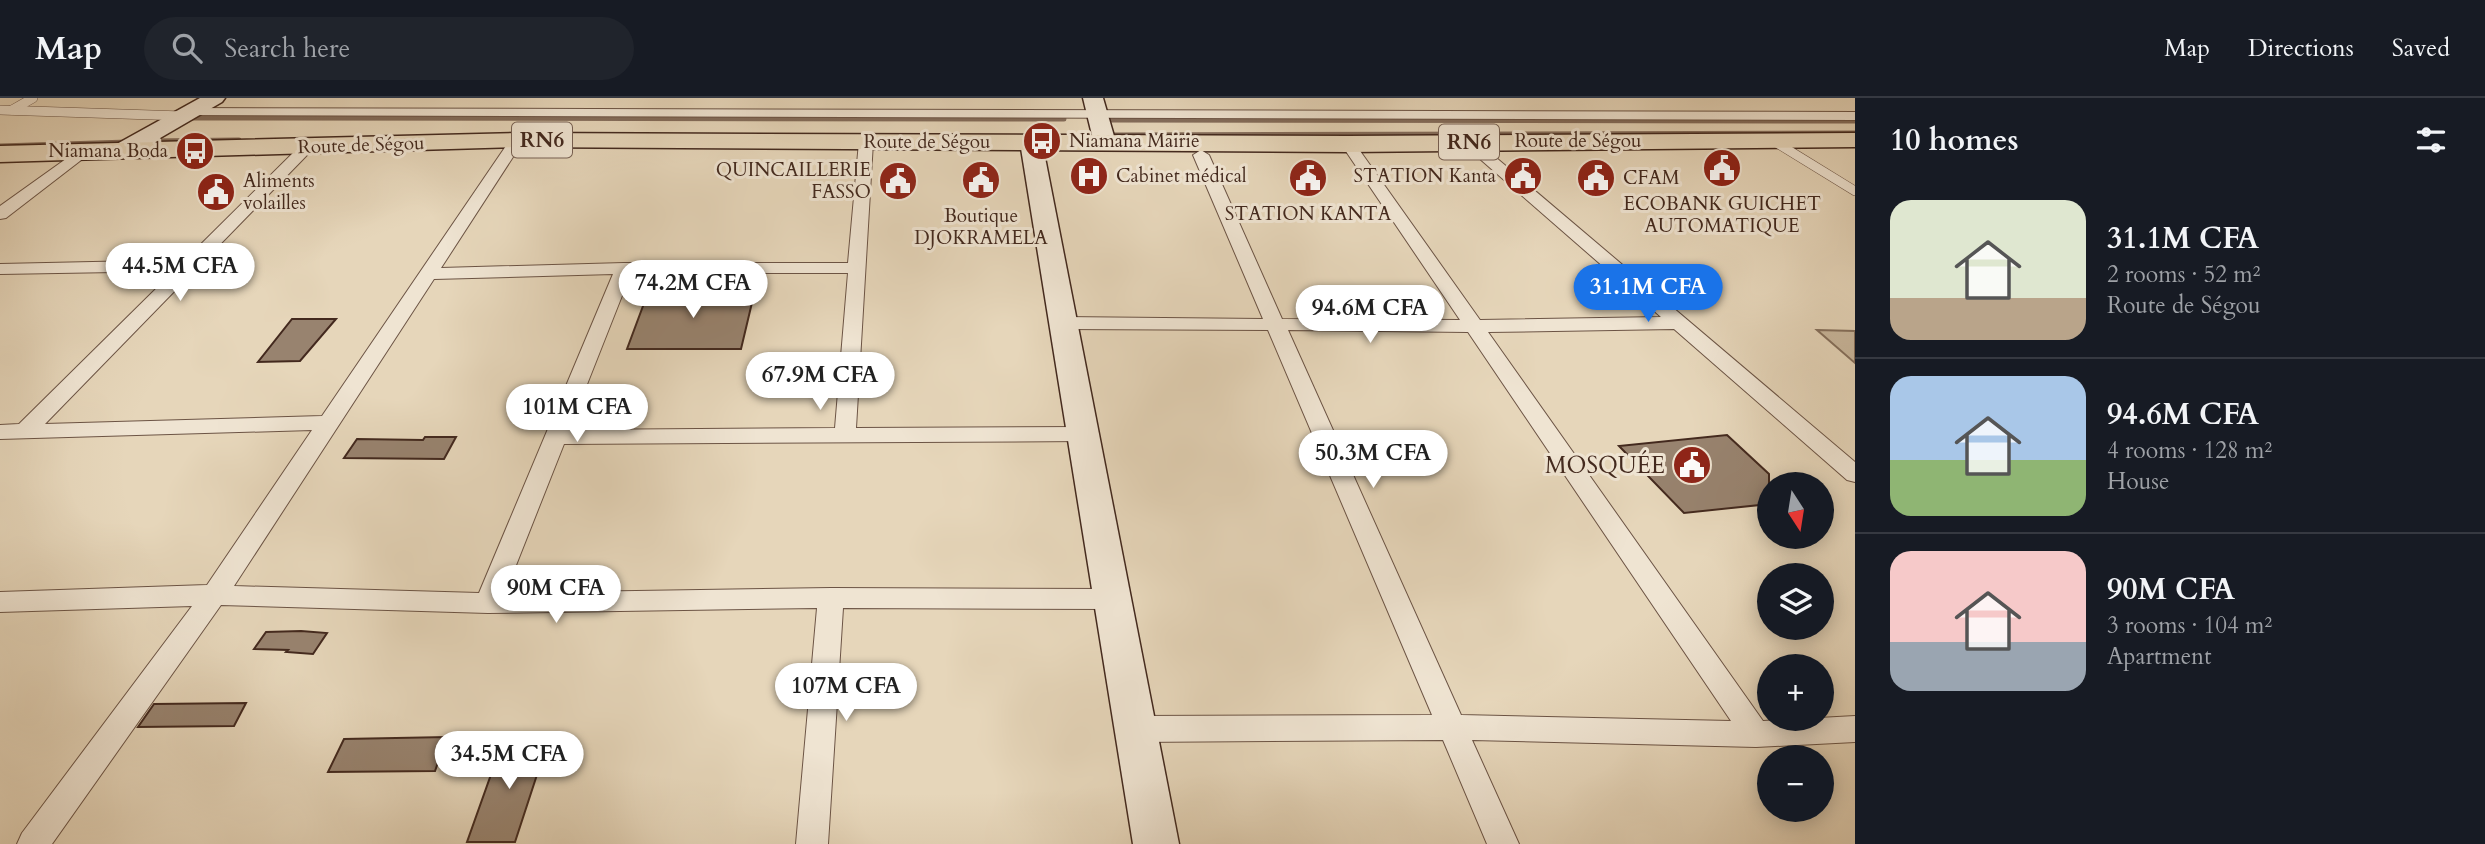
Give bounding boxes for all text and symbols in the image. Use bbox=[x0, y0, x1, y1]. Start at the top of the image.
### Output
search box bbox=[144, 17, 634, 80]
text: Map bbox=[35, 26, 102, 71]
icon: search bbox=[168, 29, 206, 67]
text: Search here bbox=[224, 31, 350, 66]
text: Map bbox=[2164, 32, 2210, 65]
text: Directions bbox=[2248, 32, 2354, 65]
text: Saved bbox=[2392, 32, 2450, 65]
bus stop icon: Niamana Mairie bbox=[1021, 120, 1063, 162]
text: 10 homes bbox=[1890, 120, 2019, 161]
icon: filters bbox=[2412, 121, 2450, 159]
road number: RN6 bbox=[512, 122, 572, 158]
road number: RN6 bbox=[1439, 124, 1499, 159]
place label: Niamana Mairie bbox=[1069, 128, 1200, 154]
street label: Route de Ségou bbox=[1515, 128, 1641, 154]
street label: Route de Ségou bbox=[864, 129, 990, 155]
bus stop icon: Niamana Boda bbox=[174, 130, 216, 172]
street label: Route de Ségou bbox=[297, 130, 425, 160]
place label: Niamana Boda bbox=[48, 138, 168, 164]
public building icon: ECOBANK GUICHET AUTOMATIQUE bbox=[1701, 147, 1743, 189]
hospital icon: Cabinet médical bbox=[1068, 155, 1110, 197]
public building icon: STATION Kanta bbox=[1502, 155, 1544, 197]
place label: QUINCAILLERIE FASSO bbox=[716, 157, 871, 205]
public building icon: STATION KANTA bbox=[1287, 157, 1329, 199]
public building icon: CFAM bbox=[1575, 157, 1617, 199]
public building icon: Boutique DJOKRAMELA bbox=[960, 159, 1002, 201]
public building icon: QUINCAILLERIE FASSO bbox=[877, 160, 919, 202]
place label: Cabinet médical bbox=[1116, 163, 1247, 189]
place label: STATION Kanta bbox=[1354, 163, 1496, 189]
place label: CFAM bbox=[1623, 165, 1680, 191]
place label: Aliments volailles bbox=[243, 168, 315, 216]
public building icon: Aliments volailles bbox=[195, 171, 237, 213]
place label: ECOBANK GUICHET AUTOMATIQUE bbox=[1623, 191, 1821, 239]
place label: STATION KANTA bbox=[1225, 201, 1392, 227]
place label: Boutique DJOKRAMELA bbox=[914, 203, 1048, 251]
text: 31.1M CFA bbox=[2107, 218, 2259, 259]
icon: home bbox=[1946, 228, 2030, 312]
pin: 44.5M CFA bbox=[100, 244, 260, 303]
text: 44.5M CFA bbox=[122, 250, 238, 281]
text: 2 rooms · 52 m² bbox=[2107, 259, 2260, 290]
pin: 74.2M CFA bbox=[613, 260, 773, 320]
pin: 31.1M CFA bbox=[1568, 264, 1728, 324]
text: 74.2M CFA bbox=[635, 267, 751, 298]
text: 31.1M CFA bbox=[1590, 271, 1706, 302]
pin: 94.6M CFA bbox=[1290, 286, 1450, 345]
text: Route de Ségou bbox=[2107, 290, 2261, 321]
text: 94.6M CFA bbox=[1312, 292, 1428, 323]
pin: 67.9M CFA bbox=[740, 352, 900, 412]
text: 67.9M CFA bbox=[762, 359, 878, 390]
pin: 101M CFA bbox=[505, 384, 649, 444]
text: 101M CFA bbox=[522, 391, 632, 422]
text: 94.6M CFA bbox=[2107, 394, 2259, 435]
icon: home bbox=[1946, 404, 2030, 488]
pin: 50.3M CFA bbox=[1293, 430, 1453, 490]
text: 4 rooms · 128 m² bbox=[2107, 435, 2272, 466]
text: 50.3M CFA bbox=[1315, 437, 1431, 468]
public building icon: MOSQUÉE bbox=[1671, 444, 1713, 486]
place label: MOSQUÉE bbox=[1545, 450, 1665, 481]
text: House bbox=[2107, 466, 2169, 497]
north arrow bbox=[1757, 472, 1834, 550]
map controls bbox=[1757, 472, 1834, 822]
button: layers bbox=[1757, 563, 1834, 640]
pin: 90M CFA bbox=[491, 566, 621, 625]
text: 90M CFA bbox=[2107, 569, 2235, 610]
text: 90M CFA bbox=[507, 572, 605, 603]
icon: home bbox=[1946, 579, 2030, 663]
text: 3 rooms · 104 m² bbox=[2107, 610, 2272, 641]
text: Apartment bbox=[2107, 641, 2211, 672]
button: + bbox=[1757, 654, 1834, 731]
pin: 107M CFA bbox=[774, 664, 918, 723]
text: 107M CFA bbox=[791, 670, 901, 701]
pin: 34.5M CFA bbox=[429, 732, 589, 791]
text: 34.5M CFA bbox=[451, 738, 567, 769]
button: − bbox=[1757, 745, 1834, 822]

